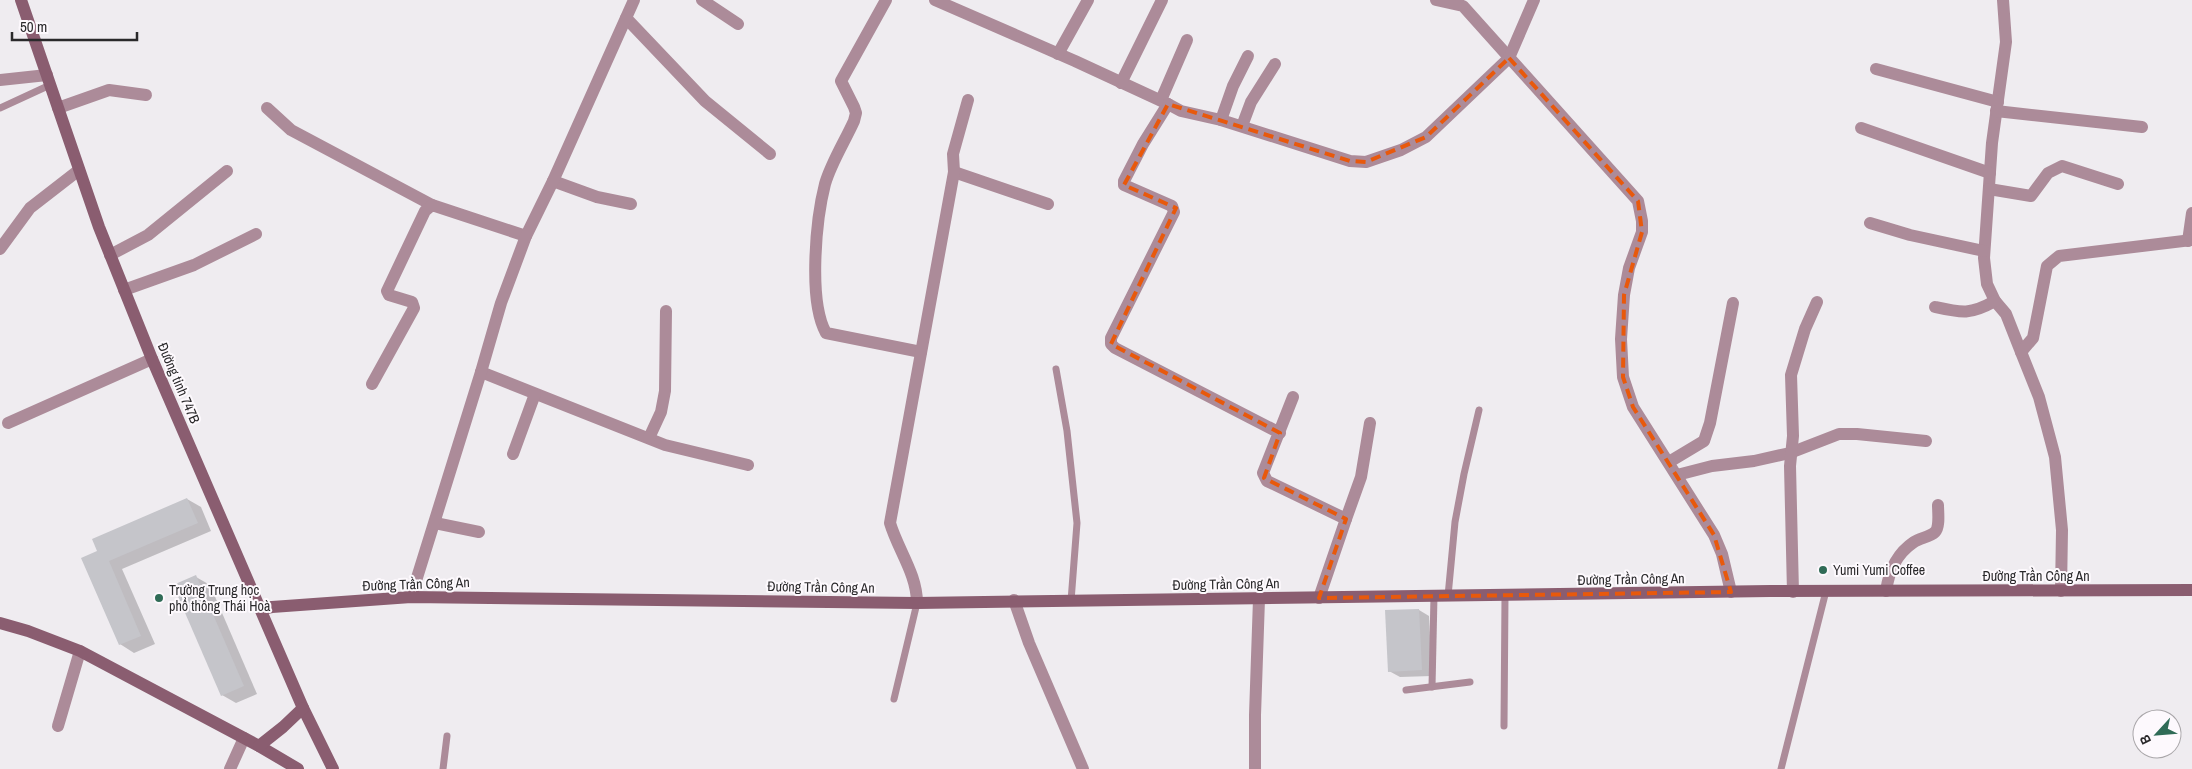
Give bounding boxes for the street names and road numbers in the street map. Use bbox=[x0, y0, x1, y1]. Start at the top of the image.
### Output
street label: Đường tỉnh 747B bbox=[154, 340, 204, 426]
street label: Đường Trần Công An bbox=[1982, 567, 2090, 585]
street label: Đường Trần Công An bbox=[1577, 569, 1685, 589]
street label: Đường Trần Công An bbox=[362, 573, 470, 595]
street label: Đường Trần Công An bbox=[1172, 574, 1280, 594]
street label: Đường Trần Công An bbox=[767, 577, 875, 597]

